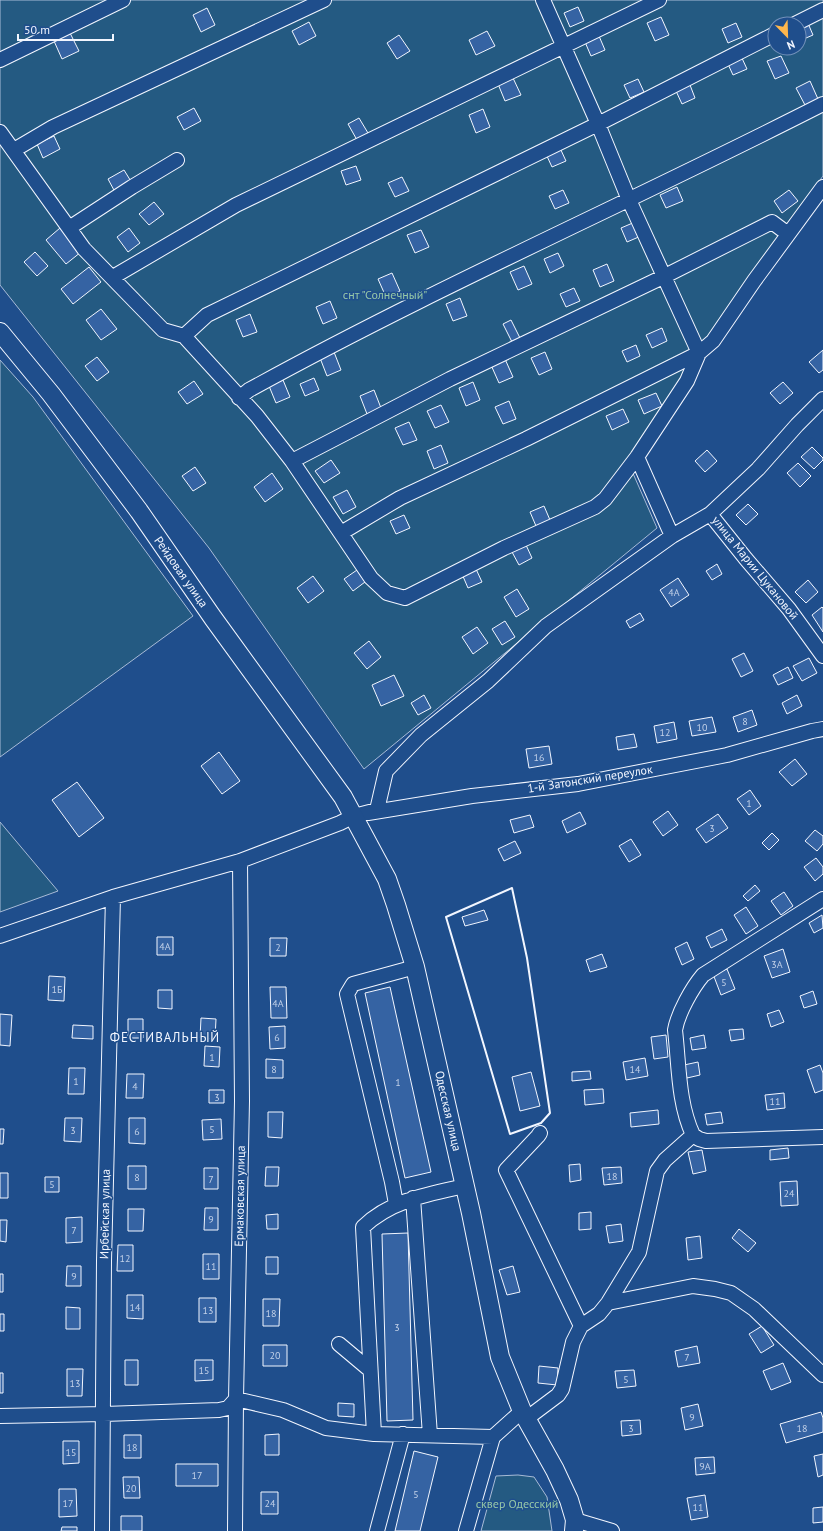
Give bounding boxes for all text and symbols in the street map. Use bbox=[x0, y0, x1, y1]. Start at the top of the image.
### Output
scale bar bbox=[18, 16, 113, 42]
north arrow bbox=[767, 16, 807, 56]
text: 50 m bbox=[24, 22, 50, 37]
text: N bbox=[785, 37, 797, 53]
park label: снт "Солнечный" bbox=[343, 287, 427, 302]
street label: улица Марии Цукановой bbox=[709, 513, 802, 623]
street label: Рейдовая улица bbox=[151, 533, 211, 610]
house number: 4А bbox=[668, 586, 680, 599]
house number: 8 bbox=[742, 715, 748, 728]
house number: 10 bbox=[697, 721, 708, 734]
house number: 12 bbox=[660, 726, 670, 739]
house number: 16 bbox=[534, 751, 544, 764]
street label: 1-й Затонский переулок bbox=[526, 761, 654, 796]
house number: 1 bbox=[746, 797, 752, 810]
house number: 3 bbox=[709, 822, 715, 835]
house number: 4А bbox=[159, 940, 171, 953]
house number: 2 bbox=[275, 941, 281, 954]
house number: 3А bbox=[771, 958, 783, 971]
house number: 5 bbox=[721, 976, 727, 989]
house number: 1Б bbox=[52, 983, 63, 996]
house number: 4А bbox=[272, 997, 284, 1010]
district label: ФЕСТИВАЛЬНЫЙ bbox=[110, 1029, 220, 1046]
house number: 6 bbox=[274, 1031, 280, 1044]
house number: 1 bbox=[209, 1051, 215, 1064]
house number: 8 bbox=[271, 1063, 277, 1076]
house number: 14 bbox=[630, 1063, 641, 1076]
street label: Одесская улица bbox=[432, 1069, 465, 1153]
house number: 1 bbox=[73, 1075, 79, 1088]
house number: 1 bbox=[395, 1076, 401, 1089]
house number: 4 bbox=[132, 1080, 138, 1093]
house number: 3 bbox=[214, 1091, 220, 1104]
house number: 11 bbox=[770, 1095, 780, 1108]
house number: 5 bbox=[209, 1123, 215, 1136]
house number: 3 bbox=[70, 1124, 76, 1137]
house number: 6 bbox=[134, 1125, 140, 1138]
street label: Ермаковская улица bbox=[231, 1145, 248, 1247]
street label: Ирбейская улица bbox=[96, 1169, 113, 1259]
house number: 18 bbox=[607, 1170, 617, 1183]
house number: 8 bbox=[134, 1171, 140, 1184]
house number: 7 bbox=[208, 1173, 214, 1186]
house number: 5 bbox=[49, 1178, 55, 1191]
house number: 24 bbox=[784, 1187, 795, 1200]
house number: 9 bbox=[208, 1213, 214, 1226]
house number: 7 bbox=[71, 1224, 77, 1237]
house number: 12 bbox=[120, 1252, 130, 1265]
house number: 11 bbox=[206, 1260, 216, 1273]
house number: 9 bbox=[71, 1270, 77, 1283]
house number: 14 bbox=[130, 1301, 141, 1314]
house number: 13 bbox=[203, 1304, 213, 1317]
house number: 18 bbox=[266, 1307, 276, 1320]
house number: 3 bbox=[394, 1321, 400, 1334]
house number: 20 bbox=[270, 1349, 281, 1362]
house number: 7 bbox=[684, 1351, 690, 1364]
house number: 15 bbox=[199, 1364, 209, 1377]
house number: 5 bbox=[623, 1373, 629, 1386]
house number: 13 bbox=[70, 1377, 80, 1390]
house number: 9 bbox=[689, 1411, 695, 1424]
house number: 3 bbox=[628, 1422, 634, 1435]
house number: 18 bbox=[797, 1422, 807, 1435]
house number: 18 bbox=[127, 1441, 137, 1454]
house number: 15 bbox=[66, 1446, 76, 1459]
house number: 9А bbox=[699, 1460, 711, 1473]
house number: 17 bbox=[192, 1469, 202, 1482]
house number: 20 bbox=[126, 1482, 137, 1495]
house number: 5 bbox=[413, 1488, 419, 1501]
park label: сквер Одесский bbox=[476, 1496, 558, 1511]
house number: 17 bbox=[63, 1497, 73, 1510]
house number: 24 bbox=[265, 1497, 276, 1510]
house number: 11 bbox=[693, 1501, 703, 1514]

